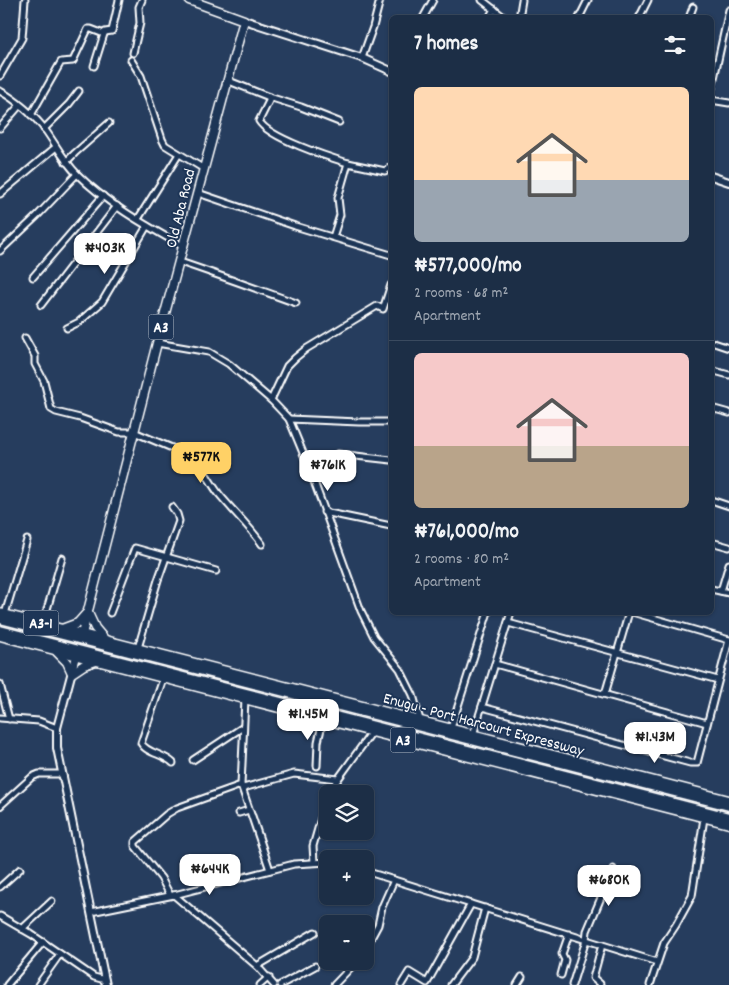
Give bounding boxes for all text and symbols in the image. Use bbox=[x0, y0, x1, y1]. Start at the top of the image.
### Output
text: 7 homes bbox=[414, 30, 478, 60]
icon: filters bbox=[661, 31, 689, 59]
icon: home bbox=[507, 120, 597, 210]
street label: Old Aba Road bbox=[160, 167, 202, 251]
pin: ₦403K bbox=[70, 232, 140, 275]
text: ₦403K bbox=[85, 237, 125, 260]
text: ₦577,000/mo bbox=[414, 252, 522, 282]
text: 2 rooms · 68 m² bbox=[414, 282, 508, 305]
text: Apartment bbox=[414, 305, 481, 328]
road number: A3 bbox=[148, 314, 174, 340]
icon: home bbox=[507, 385, 597, 475]
pin: ₦577K bbox=[166, 442, 236, 484]
text: ₦577K bbox=[182, 446, 220, 469]
pin: ₦761K bbox=[293, 450, 363, 492]
text: ₦761K bbox=[310, 454, 346, 477]
text: ₦761,000/mo bbox=[414, 518, 519, 548]
text: 2 rooms · 80 m² bbox=[414, 548, 509, 571]
text: Apartment bbox=[414, 571, 481, 594]
road number: A3-1 bbox=[23, 610, 58, 636]
street label: Enugu - Port Harcourt Expressway bbox=[380, 688, 587, 763]
pin: ₦1.45M bbox=[267, 698, 349, 741]
text: ₦1.45M bbox=[288, 703, 328, 726]
pin: ₦1.43M bbox=[614, 722, 696, 764]
text: ₦1.43M bbox=[635, 726, 675, 749]
road number: A3 bbox=[390, 728, 416, 752]
map controls bbox=[319, 785, 374, 970]
button: layers bbox=[319, 785, 374, 840]
button: + bbox=[319, 850, 374, 905]
pin: ₦644K bbox=[175, 854, 245, 896]
text: ₦644K bbox=[190, 858, 230, 881]
pin: ₦680K bbox=[574, 864, 644, 907]
text: ₦680K bbox=[589, 869, 629, 892]
button: − bbox=[319, 915, 374, 970]

